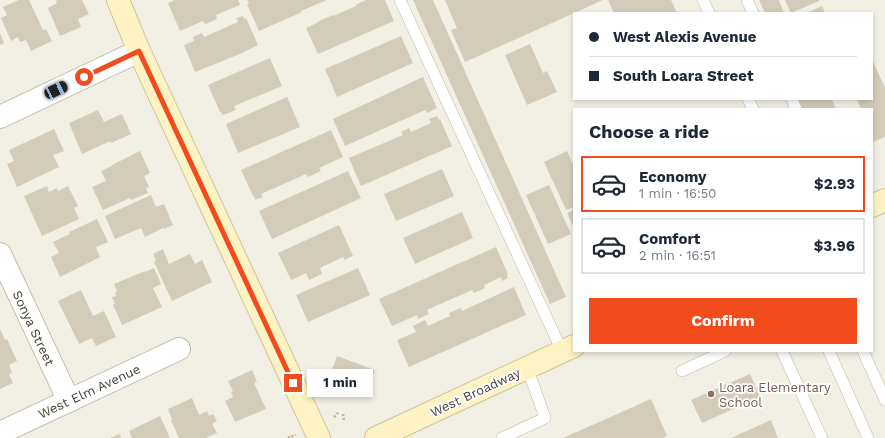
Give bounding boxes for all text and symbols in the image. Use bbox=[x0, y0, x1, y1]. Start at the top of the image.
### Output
text: West Alexis Avenue bbox=[613, 28, 757, 46]
text: South Loara Street bbox=[613, 67, 753, 85]
route start bbox=[75, 68, 93, 86]
car bbox=[43, 79, 69, 101]
text: Choose a ride bbox=[589, 121, 709, 142]
icon: car bbox=[591, 166, 627, 202]
text: Economy bbox=[639, 168, 706, 186]
text: $2.93 bbox=[814, 175, 855, 193]
text: 1 min · 16:50 bbox=[639, 186, 716, 201]
icon: car bbox=[591, 228, 627, 264]
text: Comfort bbox=[639, 230, 700, 248]
text: $3.96 bbox=[814, 237, 855, 255]
text: 2 min · 16:51 bbox=[639, 248, 716, 263]
street label: Sonya Street bbox=[10, 288, 58, 369]
button: Confirm bbox=[589, 298, 857, 344]
street label: West Elm Avenue bbox=[36, 361, 143, 422]
street label: West Broadway bbox=[428, 365, 523, 420]
callout: 1 min bbox=[307, 369, 373, 397]
route end bbox=[284, 374, 302, 392]
text: 1 min bbox=[323, 375, 357, 390]
place label: Loara Elementary School bbox=[719, 380, 831, 410]
marker: Loara Elementary School bbox=[706, 389, 716, 399]

